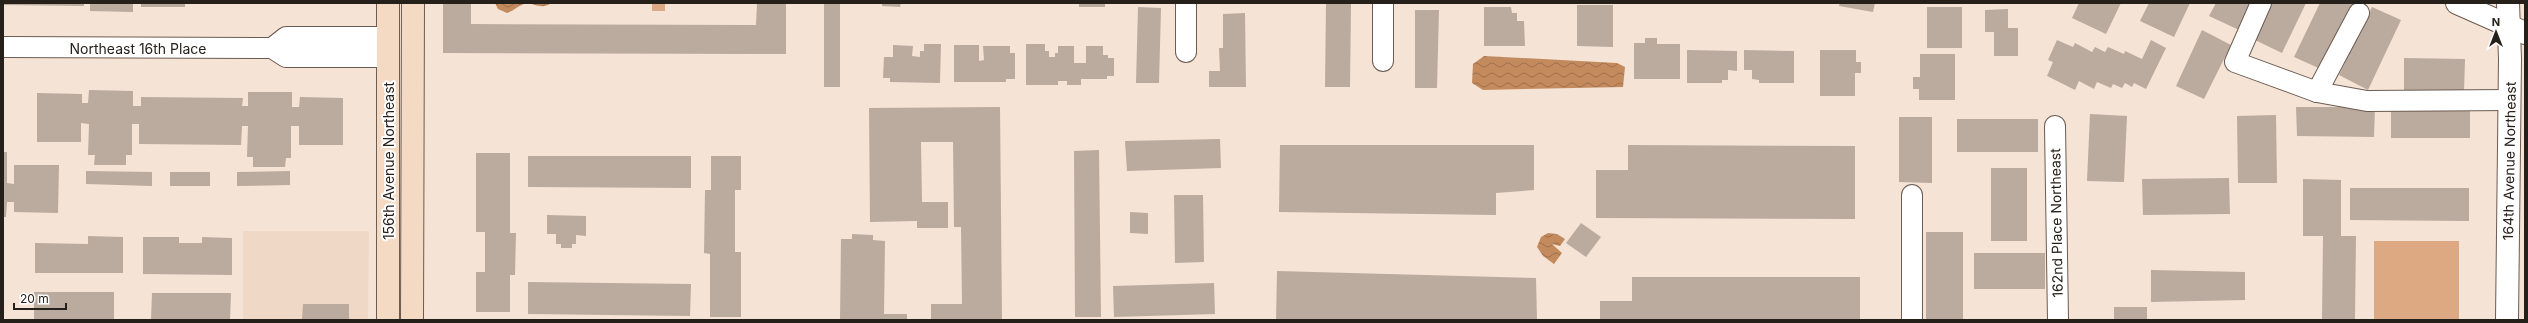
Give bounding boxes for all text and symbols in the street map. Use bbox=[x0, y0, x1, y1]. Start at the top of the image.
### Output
north arrow bbox=[2476, 12, 2516, 52]
text: N bbox=[2492, 15, 2500, 29]
street label: Northeast 16th Place bbox=[70, 40, 206, 57]
street label: 156th Avenue Northeast bbox=[380, 81, 397, 240]
street label: 164th Avenue Northeast bbox=[2499, 81, 2519, 241]
street label: 162nd Place Northeast bbox=[2046, 148, 2066, 298]
scale bar bbox=[14, 285, 66, 311]
text: 20 m bbox=[20, 291, 49, 306]

